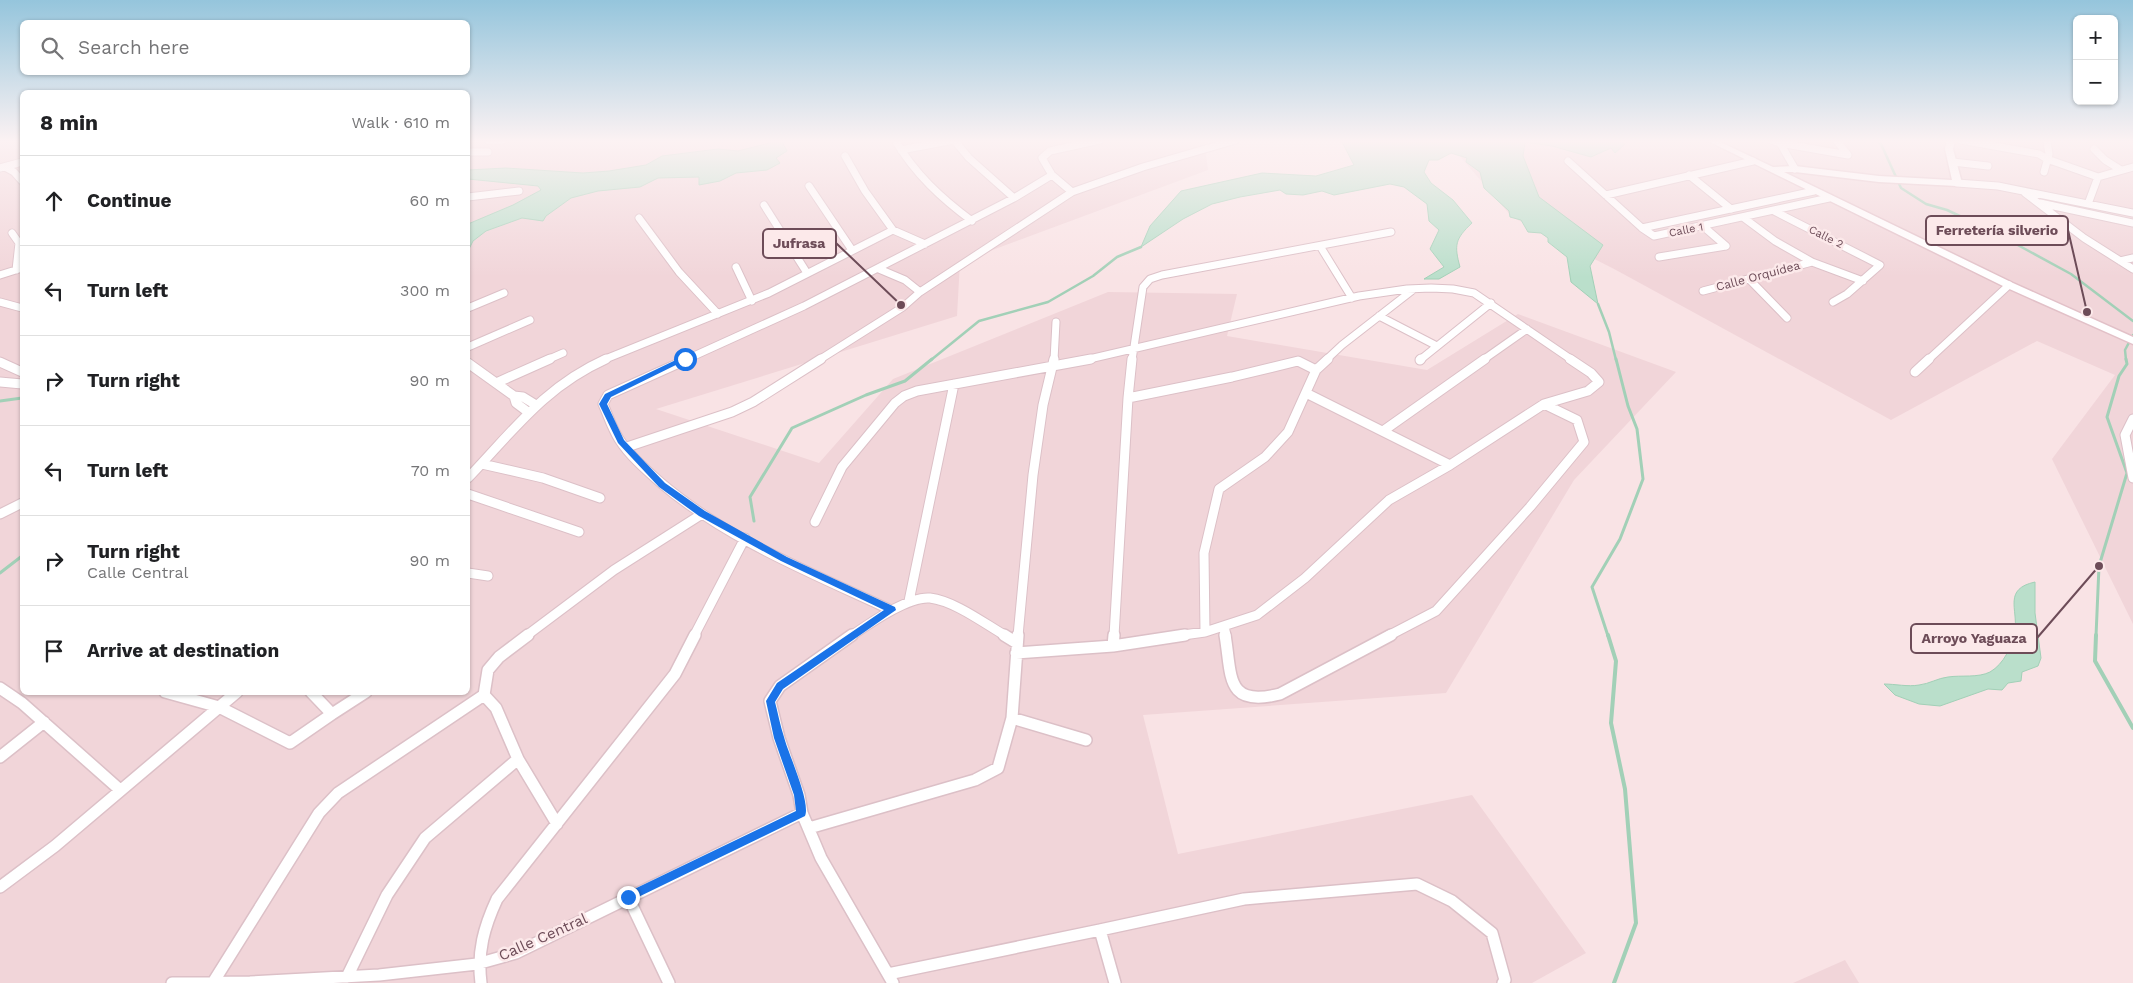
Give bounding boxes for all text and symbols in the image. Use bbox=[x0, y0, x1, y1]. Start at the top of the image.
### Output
map controls bbox=[2073, 15, 2118, 105]
button: + bbox=[2073, 15, 2118, 60]
search box bbox=[20, 20, 470, 75]
icon: search bbox=[38, 34, 66, 62]
text: Search here bbox=[78, 36, 189, 59]
button: − bbox=[2073, 60, 2118, 105]
text: 8 min bbox=[40, 110, 98, 135]
text: Walk · 610 m bbox=[351, 113, 450, 132]
icon: ahead bbox=[40, 187, 68, 215]
text: Continue bbox=[87, 189, 171, 212]
text: 60 m bbox=[410, 191, 450, 210]
callout: Ferretería silverio bbox=[1926, 216, 2068, 245]
street label: Calle 1 bbox=[1668, 220, 1704, 240]
text: Ferretería silverio bbox=[1936, 222, 2058, 238]
street label: Calle 2 bbox=[1807, 223, 1845, 251]
callout: Jufrasa bbox=[763, 229, 836, 258]
text: Jufrasa bbox=[773, 235, 826, 251]
street label: Calle Orquídea bbox=[1714, 258, 1802, 294]
icon: left bbox=[40, 277, 68, 305]
text: Turn left bbox=[87, 279, 168, 302]
text: 300 m bbox=[400, 281, 450, 300]
route start bbox=[674, 348, 697, 371]
icon: right bbox=[40, 367, 68, 395]
text: Turn right bbox=[87, 369, 180, 392]
text: 90 m bbox=[409, 371, 450, 390]
icon: left bbox=[40, 457, 68, 485]
text: Turn left bbox=[87, 459, 168, 482]
text: 70 m bbox=[411, 461, 450, 480]
text: Turn right bbox=[87, 540, 180, 563]
icon: right bbox=[40, 547, 68, 575]
text: 90 m bbox=[409, 551, 450, 570]
text: Calle Central bbox=[87, 563, 188, 582]
callout: Arroyo Yaguaza bbox=[1911, 624, 2037, 653]
text: Arroyo Yaguaza bbox=[1921, 630, 2027, 646]
icon: arrive bbox=[40, 637, 68, 665]
text: Arrive at destination bbox=[87, 639, 279, 662]
route end bbox=[617, 886, 640, 909]
street label: Calle Central bbox=[496, 909, 590, 965]

